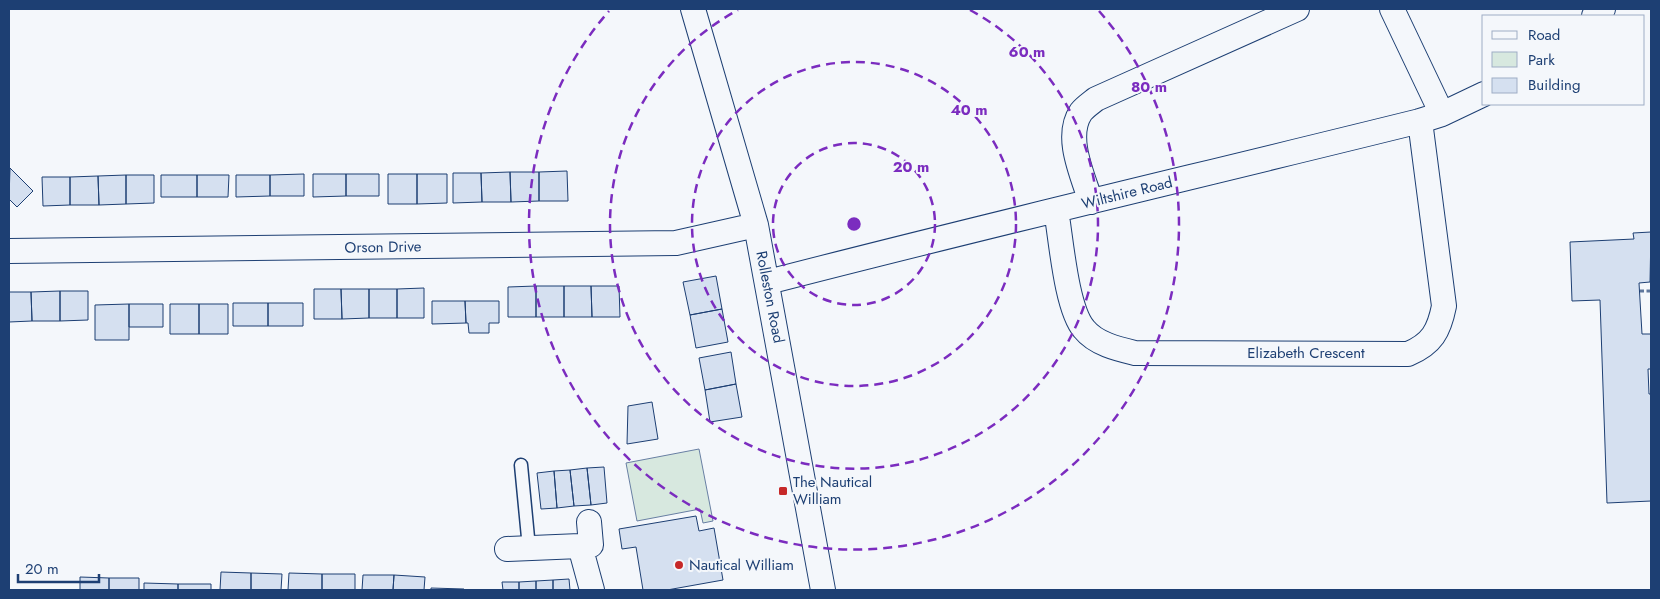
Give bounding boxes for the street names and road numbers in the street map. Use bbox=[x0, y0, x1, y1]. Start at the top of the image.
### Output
street label: Wiltshire Road bbox=[1079, 171, 1175, 215]
street label: Orson Drive bbox=[344, 235, 422, 259]
street label: Rolleston Road bbox=[750, 249, 790, 345]
street label: Elizabeth Crescent bbox=[1247, 342, 1365, 364]

